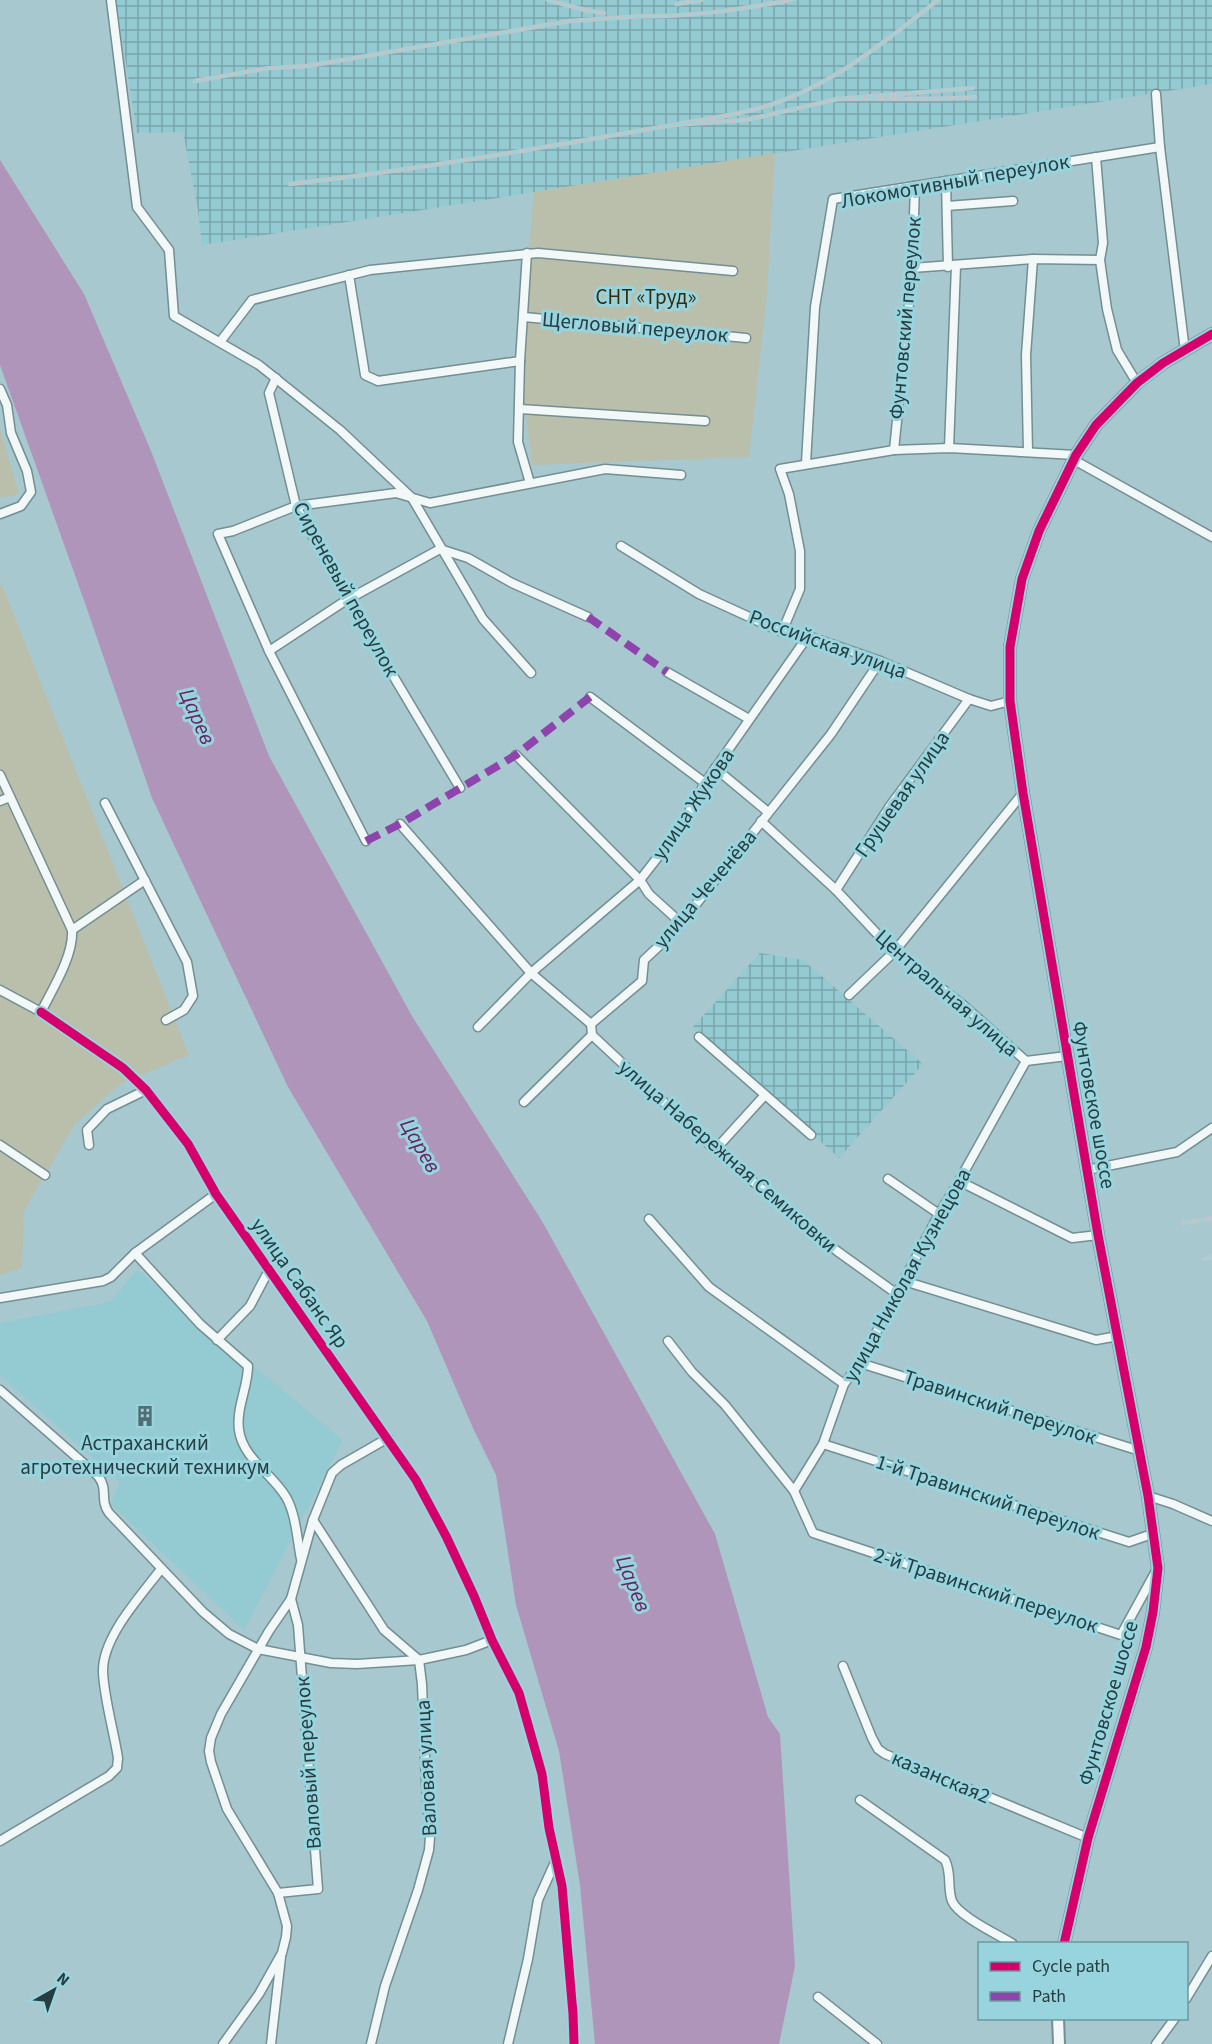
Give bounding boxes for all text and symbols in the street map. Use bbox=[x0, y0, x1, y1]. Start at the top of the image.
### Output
street label: Локомотивный переулок bbox=[838, 146, 1072, 216]
street label: Фунтовский переулок bbox=[881, 215, 929, 420]
park label: СНТ «Труд» bbox=[595, 282, 697, 312]
street label: Щегловый переулок bbox=[541, 304, 730, 350]
street label: Сиреневый переулок bbox=[285, 496, 407, 682]
street label: Российская улица bbox=[745, 602, 911, 686]
water label: Царев bbox=[171, 683, 224, 750]
street label: Грушевая улица bbox=[847, 725, 957, 863]
street label: улица Жукова bbox=[645, 742, 741, 866]
street label: улица Чеченёва bbox=[646, 823, 764, 955]
street label: Центральная улица bbox=[869, 922, 1025, 1064]
street label: Фунтовское шоссе bbox=[1064, 1019, 1124, 1191]
street label: улица Набережная Семиковки bbox=[612, 1052, 844, 1260]
water label: Царев bbox=[392, 1112, 449, 1179]
street label: улица Николая Кузнецова bbox=[836, 1163, 978, 1387]
street label: улица Сабанс Яр bbox=[244, 1212, 356, 1354]
street label: Травинский переулок bbox=[900, 1362, 1101, 1453]
building icon: Астраханский агротехнический техникум bbox=[133, 1404, 157, 1428]
place label: Астраханский агротехнический техникум bbox=[20, 1428, 270, 1482]
street label: 1-й Травинский переулок bbox=[872, 1447, 1105, 1548]
street label: 2-й Травинский переулок bbox=[870, 1540, 1103, 1641]
water label: Царев bbox=[607, 1550, 659, 1616]
street label: Фунтовское шоссе bbox=[1070, 1617, 1146, 1789]
street label: Валовый переулок bbox=[287, 1675, 329, 1850]
street label: Валовая улица bbox=[407, 1699, 445, 1837]
street label: казанская2 bbox=[887, 1743, 995, 1811]
legend bbox=[978, 1942, 1188, 2020]
text: Cycle path bbox=[1032, 1954, 1110, 1979]
north arrow bbox=[24, 1960, 84, 2020]
text: N bbox=[52, 1967, 74, 1991]
text: Path bbox=[1032, 1984, 1066, 2009]

